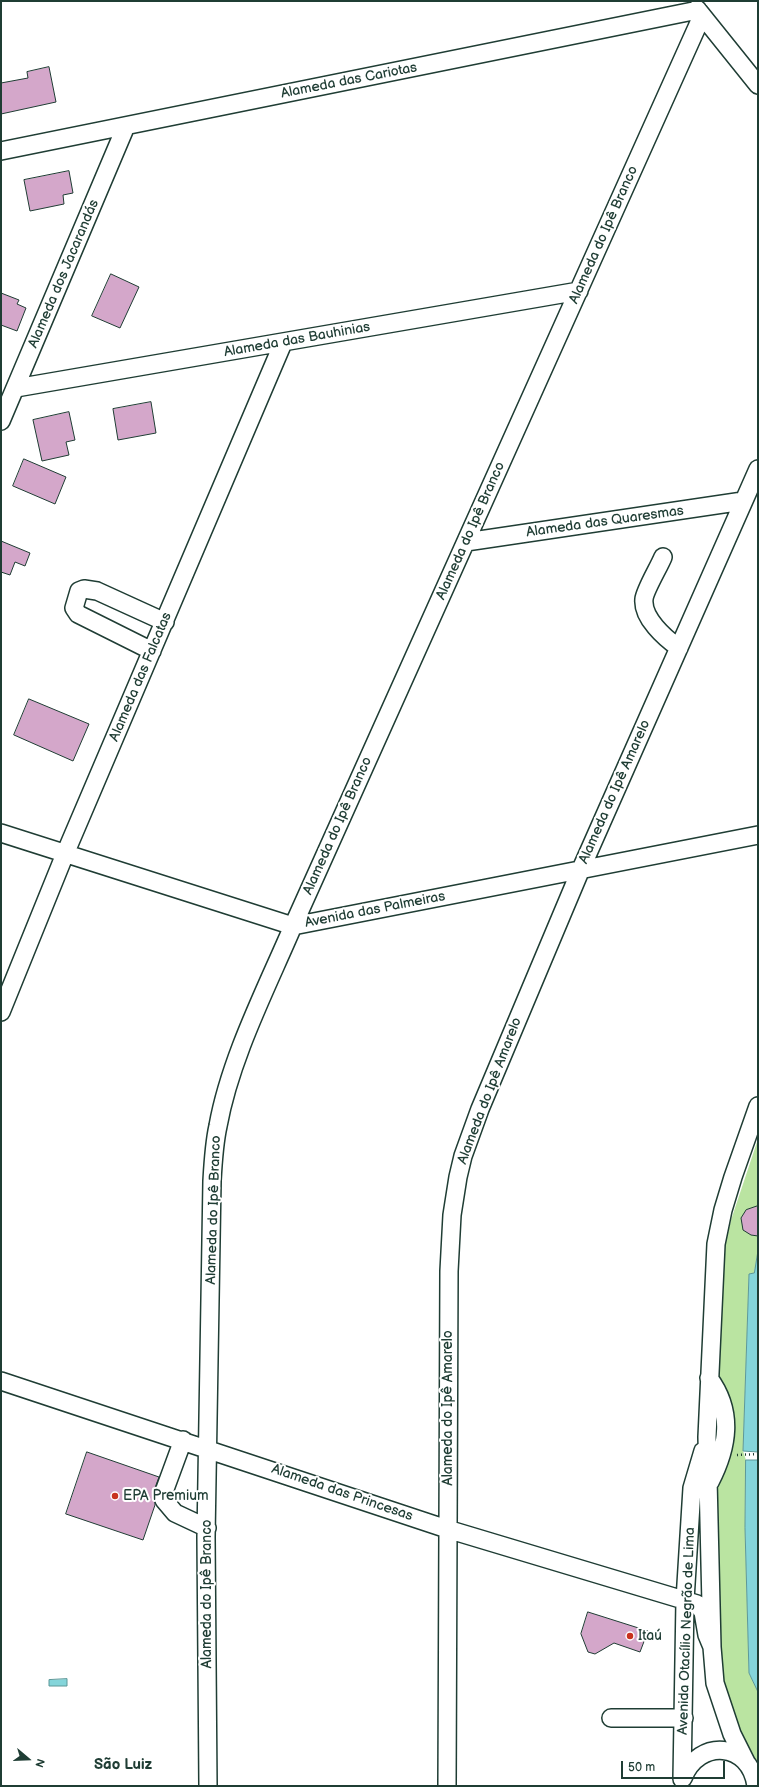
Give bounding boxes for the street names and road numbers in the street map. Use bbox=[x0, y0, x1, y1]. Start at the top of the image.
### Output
street label: Alameda das Cariotas bbox=[279, 60, 419, 102]
street label: Alameda do Ipê Branco bbox=[566, 163, 642, 307]
street label: Alameda dos Jacarandás bbox=[25, 197, 103, 351]
street label: Alameda das Bauhinias bbox=[223, 319, 371, 361]
street label: Alameda do Ipê Branco bbox=[433, 459, 509, 603]
street label: Alameda das Quaresmas bbox=[525, 503, 685, 541]
street label: Alameda das Falcatas bbox=[106, 610, 176, 744]
street label: Alameda do Ipê Amarelo bbox=[576, 717, 654, 867]
street label: Alameda do Ipê Branco bbox=[300, 754, 376, 898]
street label: Avenida das Palmeiras bbox=[303, 888, 447, 932]
street label: Alameda do Ipê Amarelo bbox=[454, 1015, 526, 1167]
street label: Alameda do Ipê Branco bbox=[203, 1135, 225, 1285]
street label: Alameda do Ipê Amarelo bbox=[440, 1330, 456, 1486]
street label: Alameda das Princesas bbox=[269, 1461, 415, 1525]
street label: Alameda do Ipê Branco bbox=[199, 1519, 215, 1669]
street label: Avenida Otacílio Negrão de Lima bbox=[675, 1527, 699, 1735]

